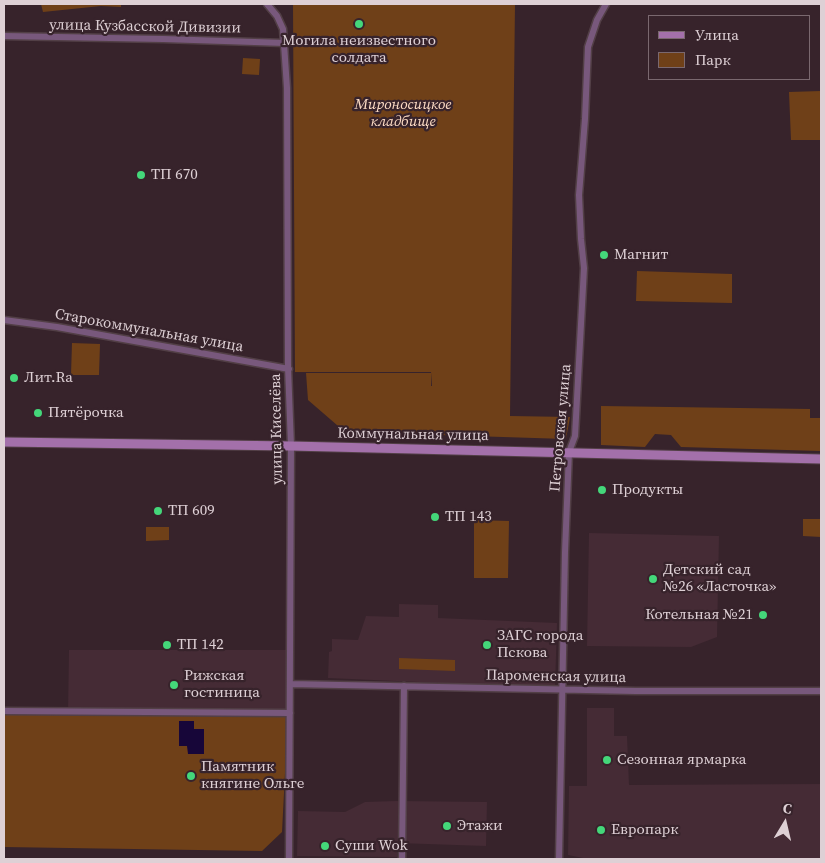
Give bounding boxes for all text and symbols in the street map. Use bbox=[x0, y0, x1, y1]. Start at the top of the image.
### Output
legend bbox=[648, 15, 810, 80]
street label: улица Кузбасской Дивизии bbox=[49, 16, 241, 38]
marker: Могила неизвестного солдата bbox=[353, 18, 365, 30]
text: Улица bbox=[695, 24, 739, 45]
place label: Могила неизвестного солдата bbox=[282, 32, 436, 67]
text: Парк bbox=[695, 49, 731, 70]
park label: Мироносицкое кладбище bbox=[355, 96, 451, 131]
place label: ТП 670 bbox=[151, 166, 198, 184]
marker: ТП 670 bbox=[135, 169, 147, 181]
place label: Магнит bbox=[614, 246, 668, 264]
marker: Магнит bbox=[598, 249, 610, 261]
street label: Старокоммунальная улица bbox=[53, 306, 245, 356]
street label: Петровская улица bbox=[546, 363, 576, 493]
place label: Лит.Ra bbox=[24, 369, 73, 387]
marker: Лит.Ra bbox=[8, 372, 20, 384]
street label: улица Киселёва bbox=[267, 373, 287, 485]
place label: Пятёрочка bbox=[48, 404, 124, 422]
marker: Пятёрочка bbox=[32, 407, 44, 419]
street label: Коммунальная улица bbox=[337, 425, 489, 445]
place label: Продукты bbox=[612, 481, 683, 499]
marker: Продукты bbox=[596, 484, 608, 496]
place label: ТП 609 bbox=[168, 502, 215, 520]
marker: ТП 609 bbox=[152, 505, 164, 517]
place label: ТП 143 bbox=[445, 508, 492, 526]
marker: ТП 143 bbox=[429, 511, 441, 523]
place label: Детский сад №26 «Ласточка» bbox=[663, 561, 776, 596]
marker: Детский сад №26 «Ласточка» bbox=[647, 573, 659, 585]
place label: Котельная №21 bbox=[645, 606, 753, 624]
marker: Котельная №21 bbox=[757, 609, 769, 621]
place label: ЗАГС города Пскова bbox=[497, 627, 583, 662]
place label: ТП 142 bbox=[177, 636, 224, 654]
marker: ТП 142 bbox=[161, 639, 173, 651]
marker: ЗАГС города Пскова bbox=[481, 639, 493, 651]
place label: Рижская гостиница bbox=[184, 667, 260, 702]
street label: Пароменская улица bbox=[486, 667, 626, 687]
marker: Рижская гостиница bbox=[168, 679, 180, 691]
place label: Сезонная ярмарка bbox=[617, 751, 746, 769]
marker: Сезонная ярмарка bbox=[601, 754, 613, 766]
place label: Памятник княгине Ольге bbox=[201, 758, 304, 793]
marker: Памятник княгине Ольге bbox=[185, 770, 197, 782]
north arrow bbox=[760, 798, 810, 848]
text: С bbox=[781, 798, 793, 819]
place label: Этажи bbox=[457, 817, 503, 835]
marker: Этажи bbox=[441, 820, 453, 832]
place label: Европарк bbox=[611, 821, 679, 839]
marker: Европарк bbox=[595, 824, 607, 836]
place label: Суши Wok bbox=[335, 837, 408, 855]
marker: Суши Wok bbox=[319, 840, 331, 852]

